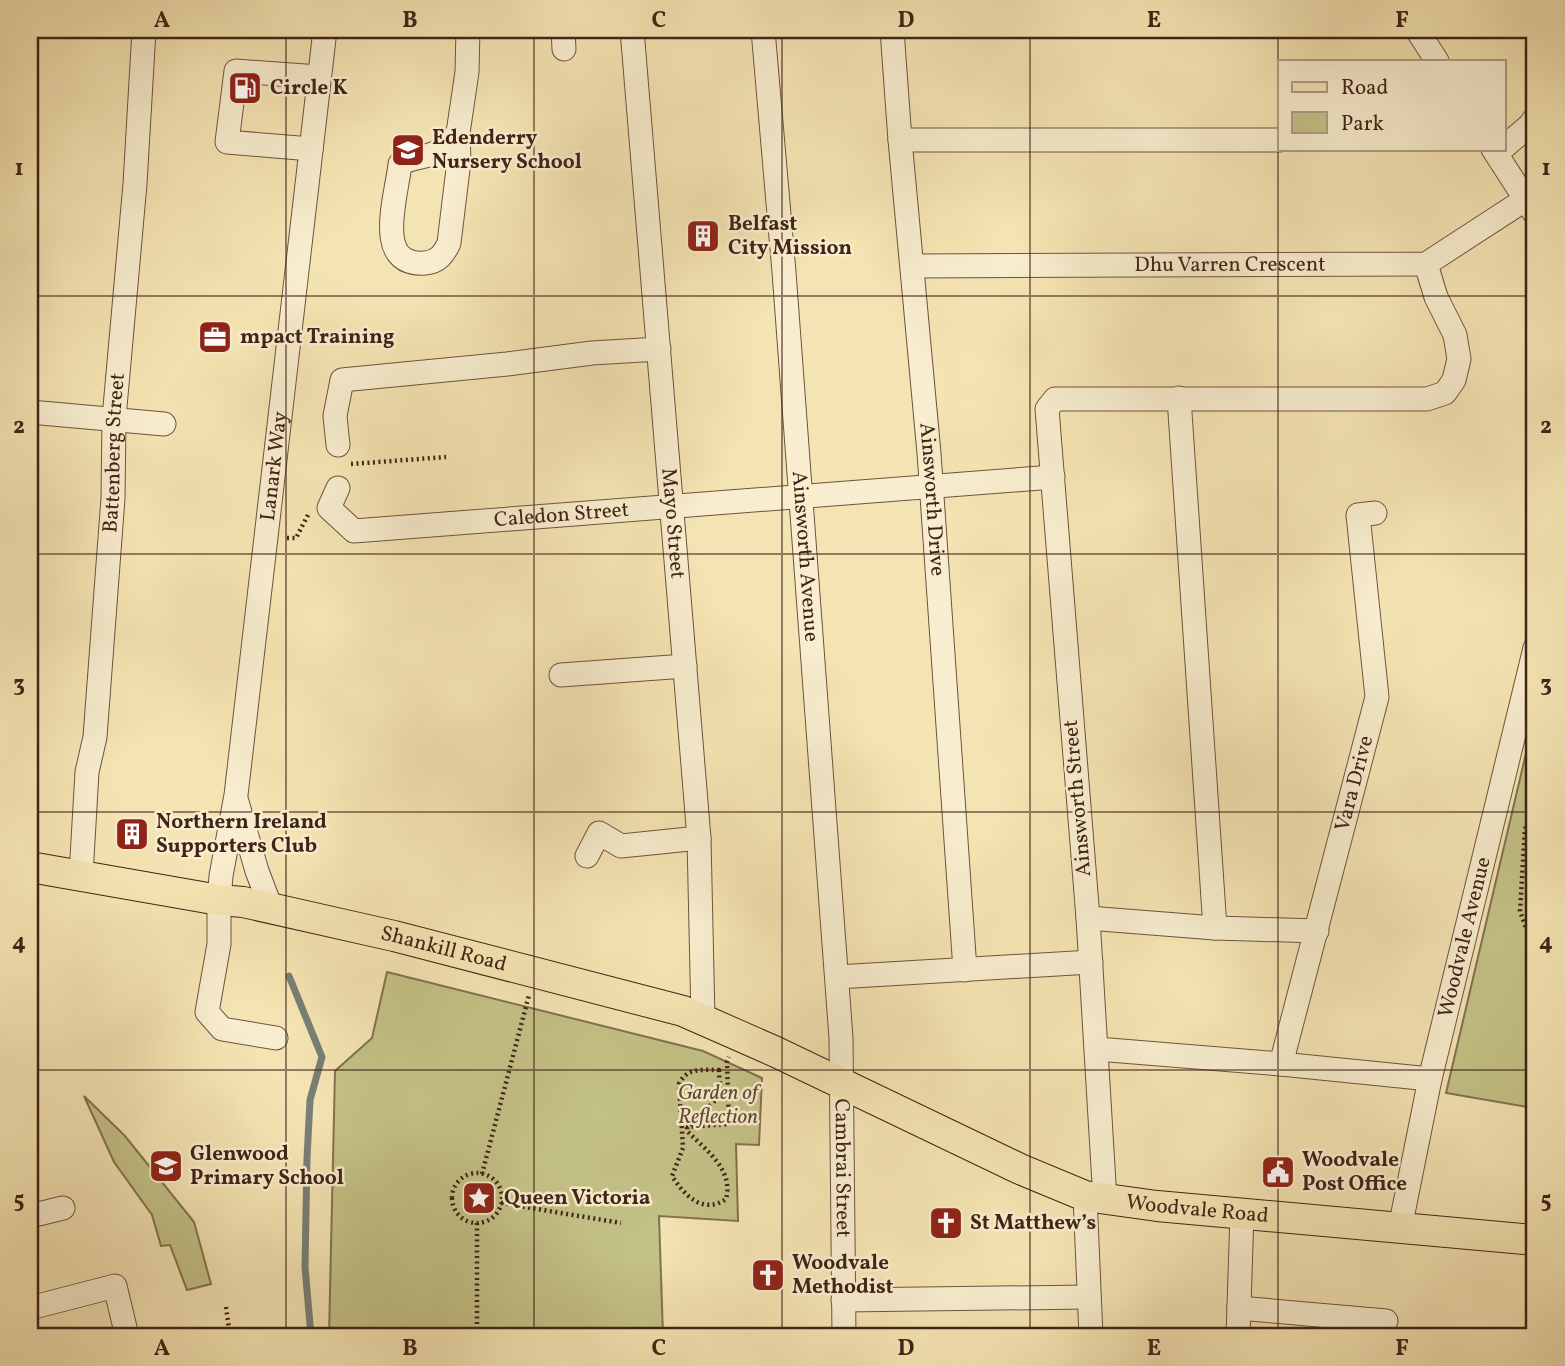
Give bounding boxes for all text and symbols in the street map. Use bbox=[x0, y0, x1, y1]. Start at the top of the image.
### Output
text: A bbox=[154, 5, 170, 37]
text: B bbox=[402, 5, 418, 37]
text: C bbox=[652, 5, 666, 37]
text: D bbox=[898, 5, 915, 37]
text: E bbox=[1147, 5, 1161, 37]
text: F bbox=[1395, 5, 1409, 37]
legend bbox=[1278, 60, 1506, 150]
fuel station icon: Circle K bbox=[226, 69, 264, 107]
place label: Circle K bbox=[270, 74, 348, 103]
text: Road bbox=[1341, 74, 1388, 103]
text: Park bbox=[1341, 110, 1384, 139]
place label: Edenderry Nursery School bbox=[432, 124, 582, 177]
school or university icon: Edenderry Nursery School bbox=[389, 131, 427, 169]
text: 1 bbox=[14, 153, 24, 185]
text: 1 bbox=[1541, 153, 1551, 185]
place label: Belfast City Mission bbox=[728, 210, 852, 263]
building icon: Belfast City Mission bbox=[684, 217, 722, 255]
street label: Dhu Varren Crescent bbox=[1134, 250, 1326, 280]
office icon: mpact Training bbox=[196, 318, 234, 356]
place label: mpact Training bbox=[240, 323, 394, 352]
street label: Battenberg Street bbox=[96, 371, 133, 534]
street label: Lanark Way bbox=[254, 409, 295, 522]
text: 2 bbox=[13, 411, 25, 443]
text: 2 bbox=[1540, 411, 1552, 443]
street label: Ainsworth Drive bbox=[912, 421, 952, 577]
street label: Mayo Street bbox=[654, 467, 692, 580]
street label: Ainsworth Avenue bbox=[784, 470, 826, 643]
street label: Caledon Street bbox=[493, 495, 630, 535]
text: 3 bbox=[13, 669, 25, 701]
text: 3 bbox=[1540, 669, 1552, 701]
street label: Ainsworth Street bbox=[1057, 718, 1099, 878]
street label: Vara Drive bbox=[1328, 732, 1381, 834]
place label: Northern Ireland Supporters Club bbox=[156, 808, 327, 861]
building icon: Northern Ireland Supporters Club bbox=[113, 815, 151, 853]
street label: Woodvale Avenue bbox=[1431, 854, 1498, 1020]
street label: Shankill Road bbox=[378, 919, 510, 979]
text: 4 bbox=[12, 927, 26, 959]
text: 4 bbox=[1539, 927, 1553, 959]
park label: Garden of Reflection bbox=[678, 1079, 762, 1132]
street label: Cambrai Street bbox=[827, 1098, 858, 1238]
place label: Glenwood Primary School bbox=[190, 1140, 344, 1193]
place label: Woodvale Post Office bbox=[1302, 1146, 1407, 1199]
school or university icon: Glenwood Primary School bbox=[147, 1147, 185, 1185]
public building icon: Woodvale Post Office bbox=[1259, 1153, 1297, 1191]
place icon: Queen Victoria bbox=[460, 1179, 498, 1217]
place label: Queen Victoria bbox=[504, 1184, 651, 1213]
text: 5 bbox=[13, 1185, 25, 1217]
text: 5 bbox=[1540, 1185, 1552, 1217]
street label: Woodvale Road bbox=[1124, 1187, 1270, 1230]
church icon: St Matthew’s bbox=[927, 1204, 965, 1242]
place label: St Matthew’s bbox=[970, 1209, 1096, 1238]
place label: Woodvale Methodist bbox=[792, 1249, 894, 1302]
church icon: Woodvale Methodist bbox=[749, 1256, 787, 1294]
text: A bbox=[154, 1333, 170, 1365]
text: B bbox=[402, 1333, 418, 1365]
text: C bbox=[652, 1333, 666, 1365]
text: D bbox=[898, 1333, 915, 1365]
text: E bbox=[1147, 1333, 1161, 1365]
text: F bbox=[1395, 1333, 1409, 1365]

